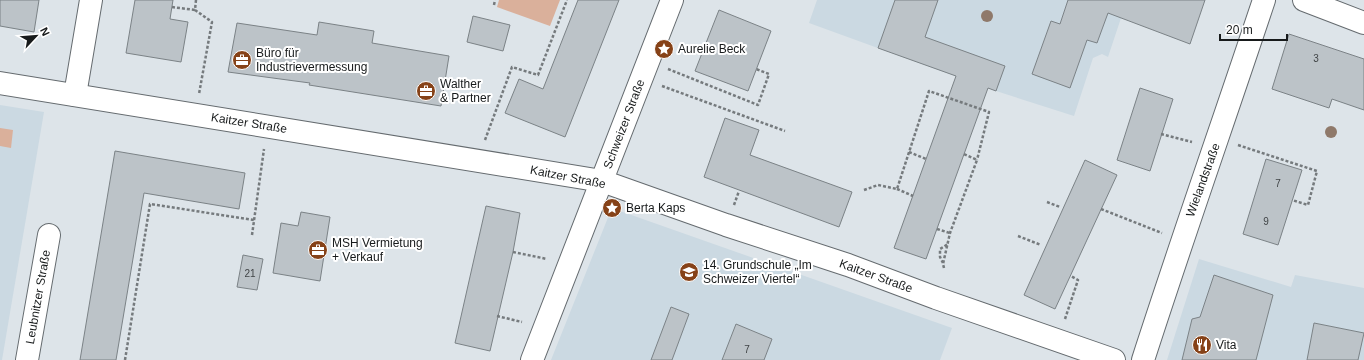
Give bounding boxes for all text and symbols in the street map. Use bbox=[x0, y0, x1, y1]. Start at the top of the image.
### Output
north arrow bbox=[16, 16, 56, 56]
scale bar bbox=[1220, 16, 1287, 42]
text: 20 m bbox=[1226, 23, 1253, 37]
text: N bbox=[38, 25, 52, 38]
place icon: Aurelie Beck bbox=[653, 38, 675, 60]
place label: Aurelie Beck bbox=[678, 42, 746, 56]
place label: Büro für Industrievermessung bbox=[256, 46, 367, 74]
office icon: Büro für Industrievermessung bbox=[231, 49, 253, 71]
house number: 3 bbox=[1313, 53, 1319, 64]
place label: Walther & Partner bbox=[440, 77, 491, 105]
street label: Schweizer Straße bbox=[600, 77, 648, 171]
office icon: Walther & Partner bbox=[415, 80, 437, 102]
street label: Kaitzer Straße bbox=[210, 110, 288, 136]
street label: Wielandstraße bbox=[1183, 141, 1223, 219]
street label: Kaitzer Straße bbox=[529, 163, 607, 191]
house number: 7 bbox=[1275, 178, 1281, 189]
place icon: Berta Kaps bbox=[601, 197, 623, 219]
place label: Berta Kaps bbox=[626, 201, 685, 215]
house number: 9 bbox=[1263, 216, 1269, 227]
place label: MSH Vermietung + Verkauf bbox=[332, 236, 423, 264]
office icon: MSH Vermietung + Verkauf bbox=[307, 239, 329, 261]
street label: Leubnitzer Straße bbox=[23, 248, 53, 345]
street label: Kaitzer Straße bbox=[838, 256, 915, 296]
place label: 14. Grundschule „Im Schweizer Viertel“ bbox=[703, 258, 812, 286]
school or university icon: 14. Grundschule „Im Schweizer Viertel“ bbox=[678, 261, 700, 283]
house number: 21 bbox=[244, 268, 256, 279]
restaurant icon: Vita bbox=[1191, 334, 1213, 356]
place label: Vita bbox=[1216, 338, 1237, 352]
house number: 7 bbox=[744, 344, 750, 355]

